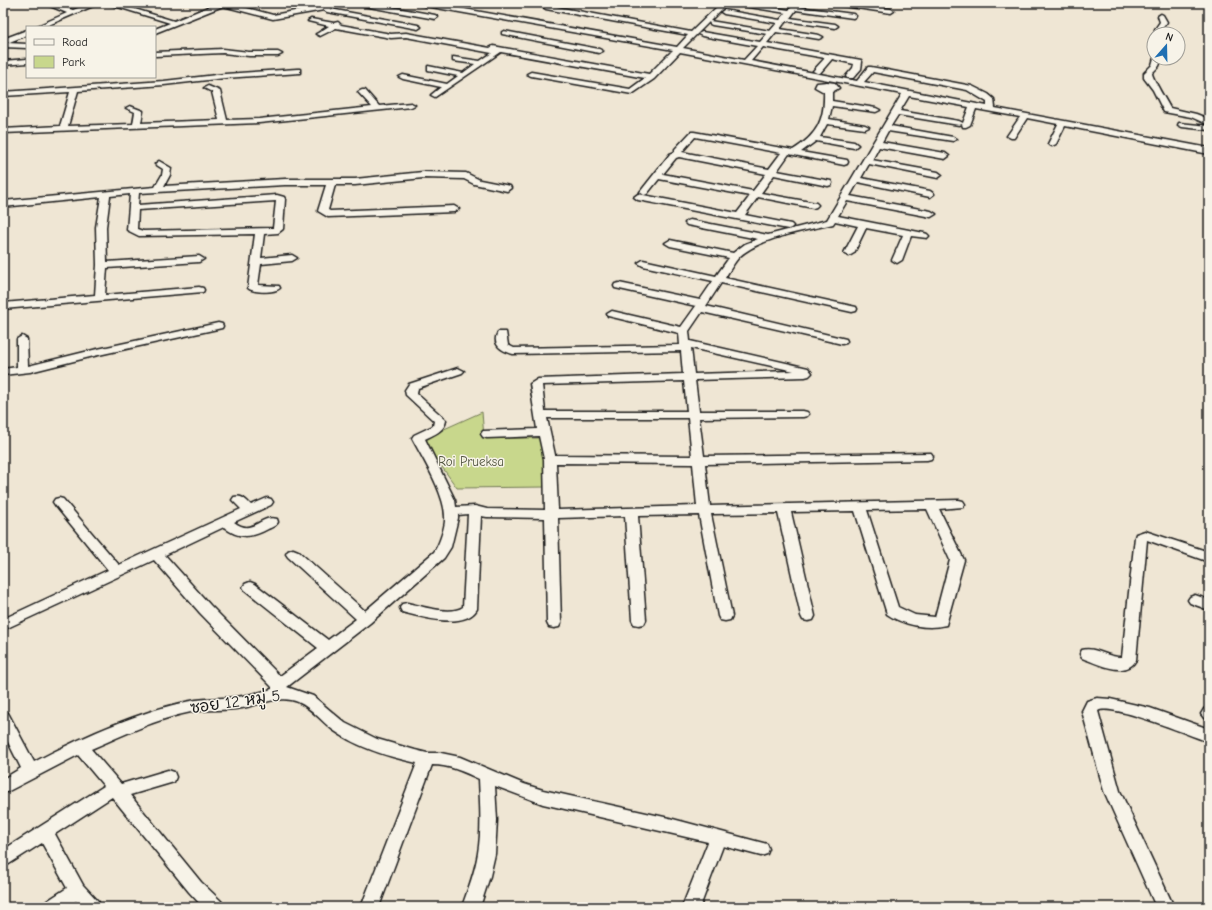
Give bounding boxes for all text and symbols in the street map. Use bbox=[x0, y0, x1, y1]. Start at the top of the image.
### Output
legend bbox=[26, 26, 156, 78]
north arrow bbox=[1146, 26, 1186, 66]
text: N bbox=[1164, 30, 1175, 44]
text: Road bbox=[62, 35, 88, 49]
text: Park bbox=[62, 55, 85, 69]
park label: Roi Prueksa bbox=[438, 454, 504, 469]
street label: ซอย 12 หมู่ 5 bbox=[189, 684, 282, 720]

